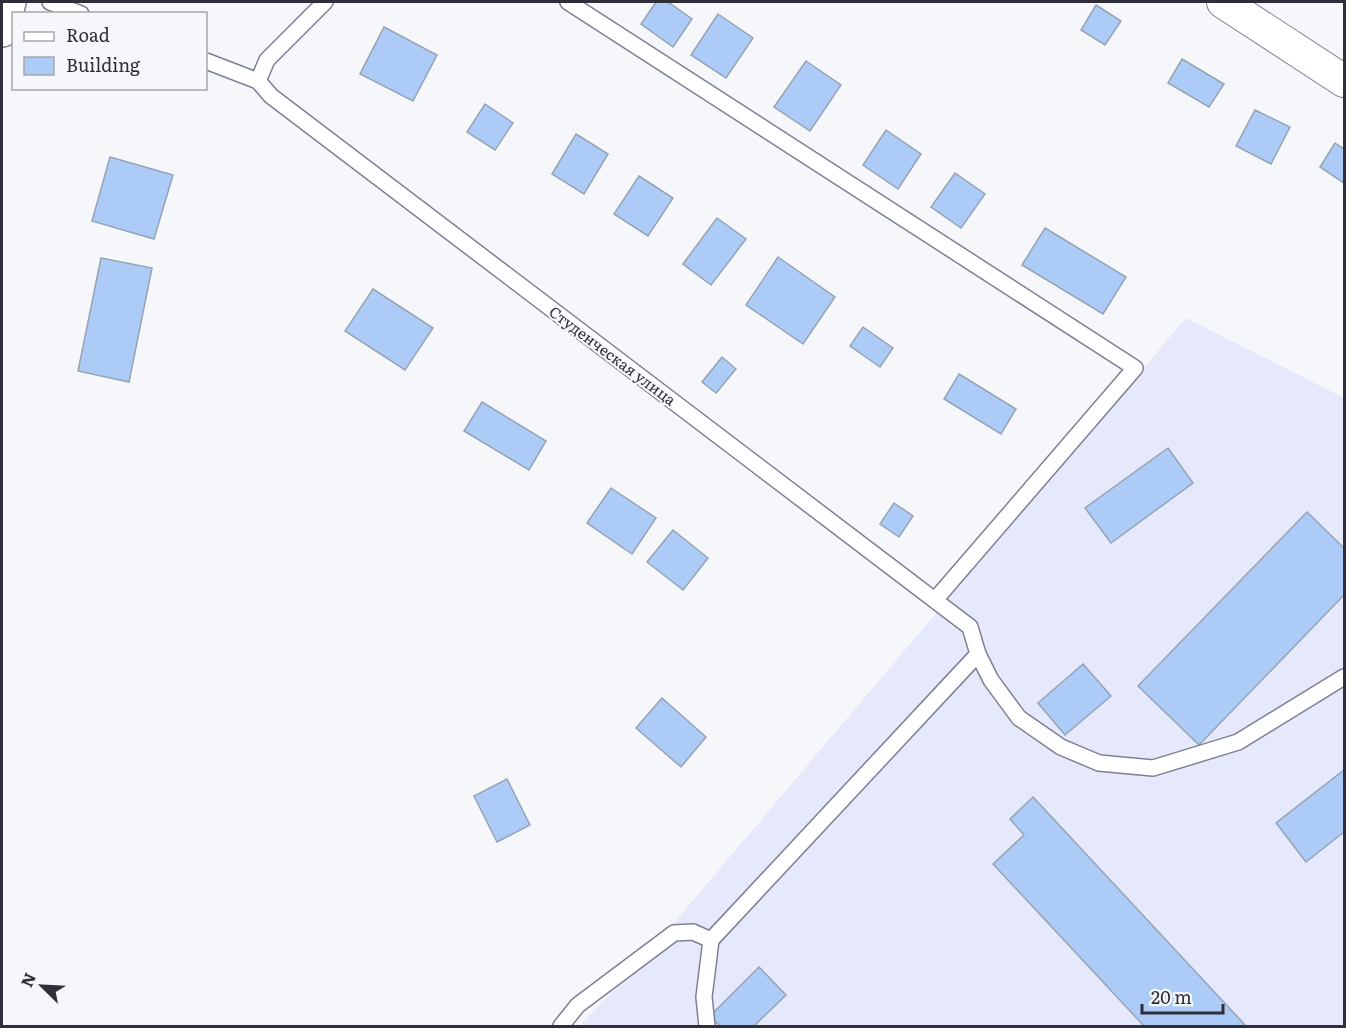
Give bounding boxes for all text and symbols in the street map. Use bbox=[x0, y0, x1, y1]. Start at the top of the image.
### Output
legend bbox=[12, 12, 207, 90]
text: Road bbox=[66, 21, 110, 48]
text: Building bbox=[66, 51, 141, 78]
street label: Студенческая улица bbox=[545, 300, 682, 411]
north arrow bbox=[12, 956, 72, 1016]
text: N bbox=[14, 968, 41, 991]
scale bar bbox=[1142, 977, 1223, 1015]
text: 20 m bbox=[1151, 983, 1192, 1010]

